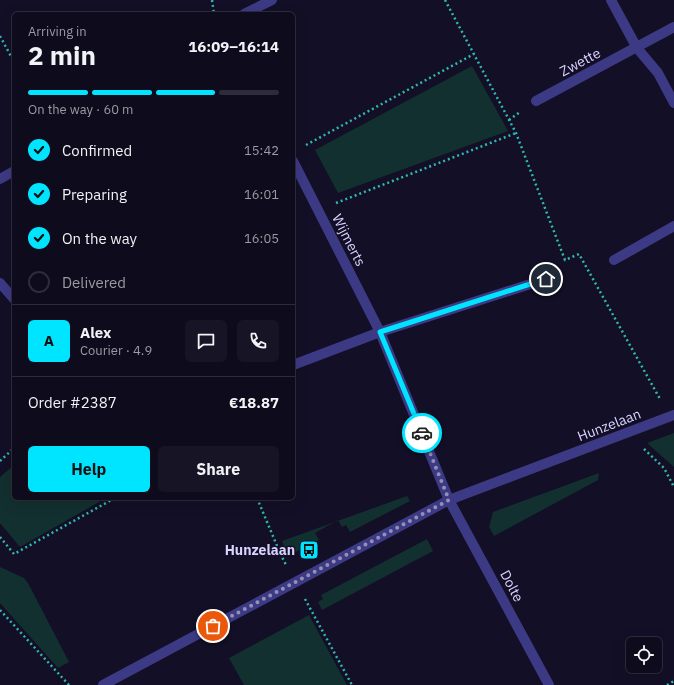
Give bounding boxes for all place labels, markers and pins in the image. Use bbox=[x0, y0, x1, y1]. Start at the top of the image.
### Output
pin bbox=[529, 262, 563, 296]
bus stop icon: Hunzelaan bbox=[298, 539, 320, 561]
place label: Hunzelaan bbox=[225, 541, 295, 559]
pin bbox=[196, 609, 230, 643]

